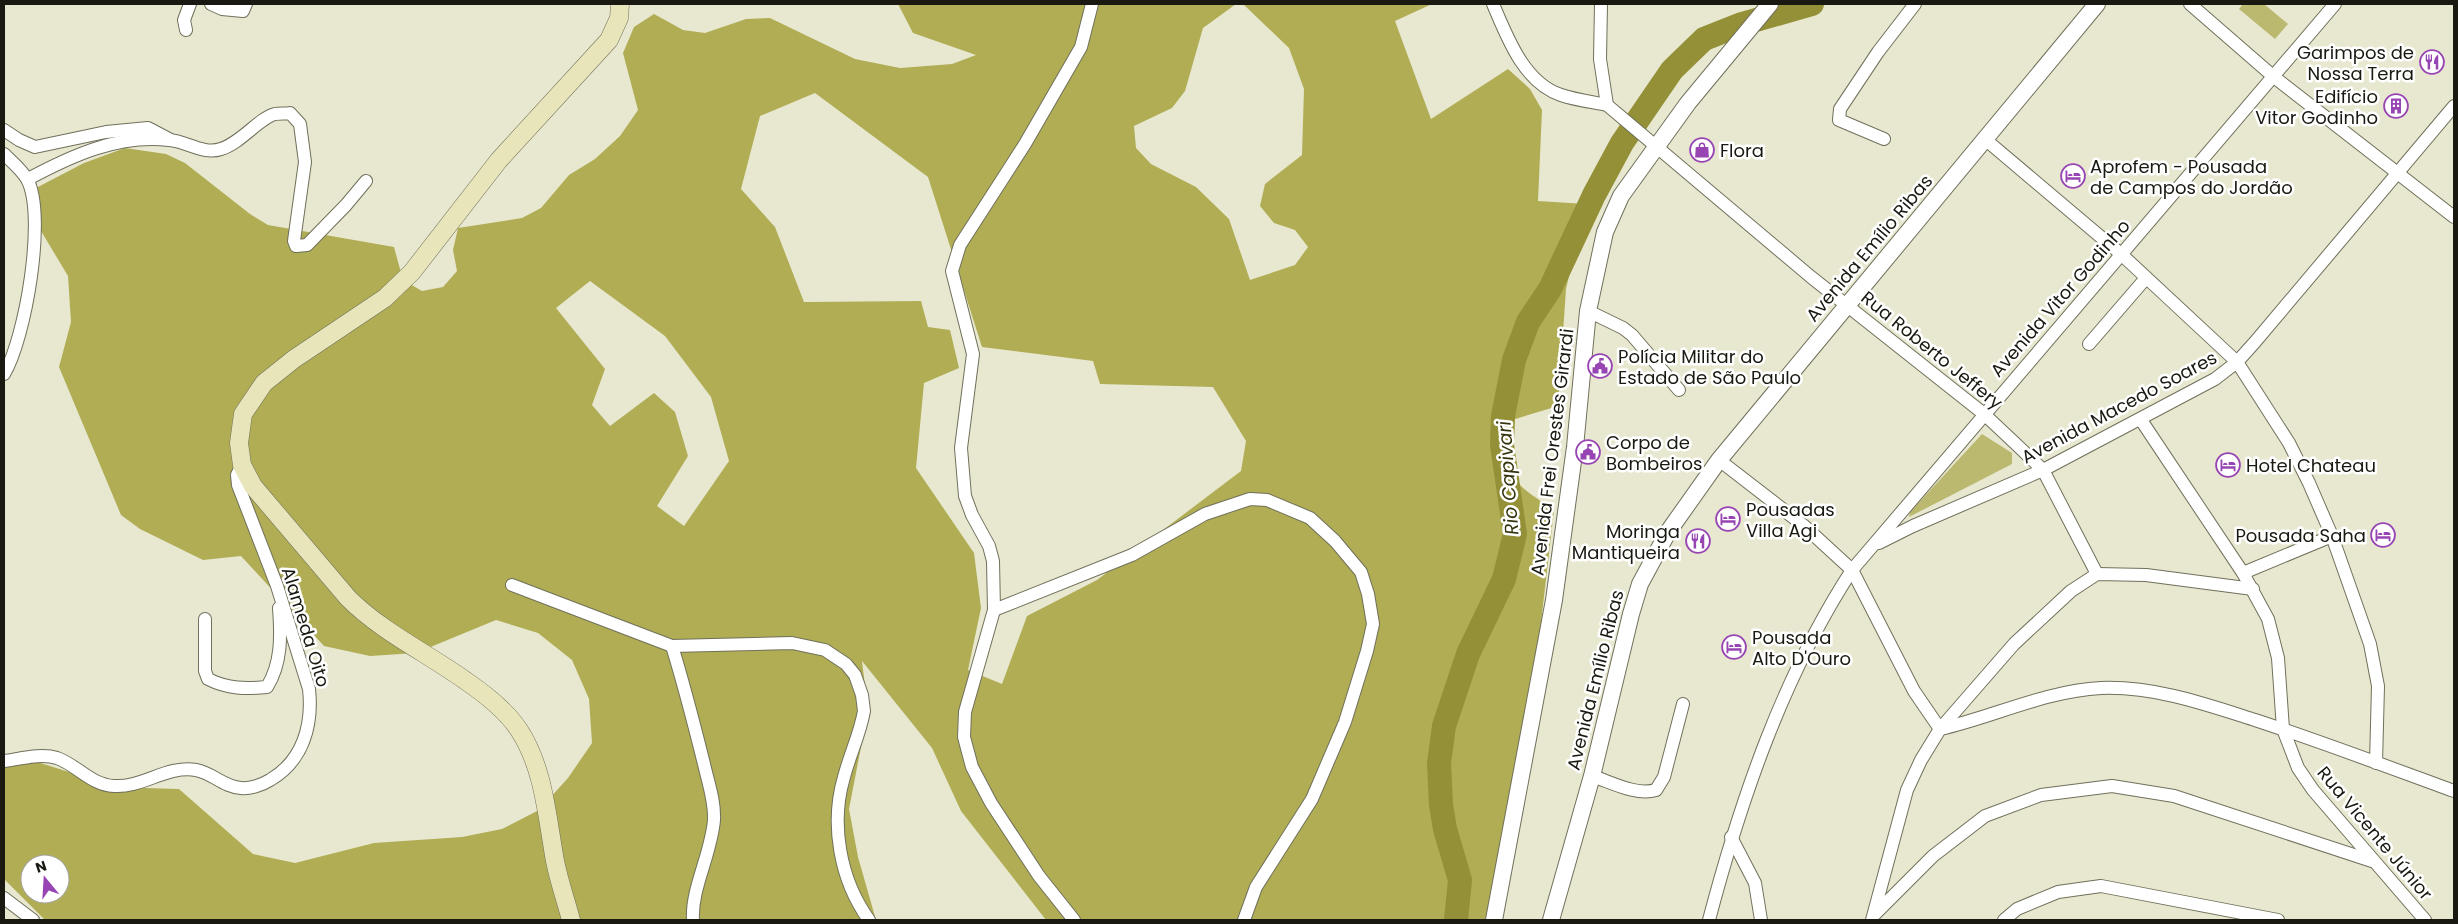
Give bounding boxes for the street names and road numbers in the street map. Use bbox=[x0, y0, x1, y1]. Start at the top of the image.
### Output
street label: Avenida Emílio Ribas bbox=[1800, 169, 1938, 327]
street label: Avenida Vitor Godinho bbox=[1985, 214, 2135, 382]
street label: Rua Roberto Jeffery bbox=[1856, 285, 2008, 415]
street label: Avenida Frei Orestes Girardi bbox=[1524, 327, 1580, 577]
street label: Avenida Macedo Soares bbox=[2017, 345, 2221, 469]
street label: Alameda Oito bbox=[276, 564, 336, 690]
street label: Avenida Emílio Ribas bbox=[1560, 587, 1630, 773]
street label: Rua Vicente Júnior bbox=[2312, 761, 2439, 905]

